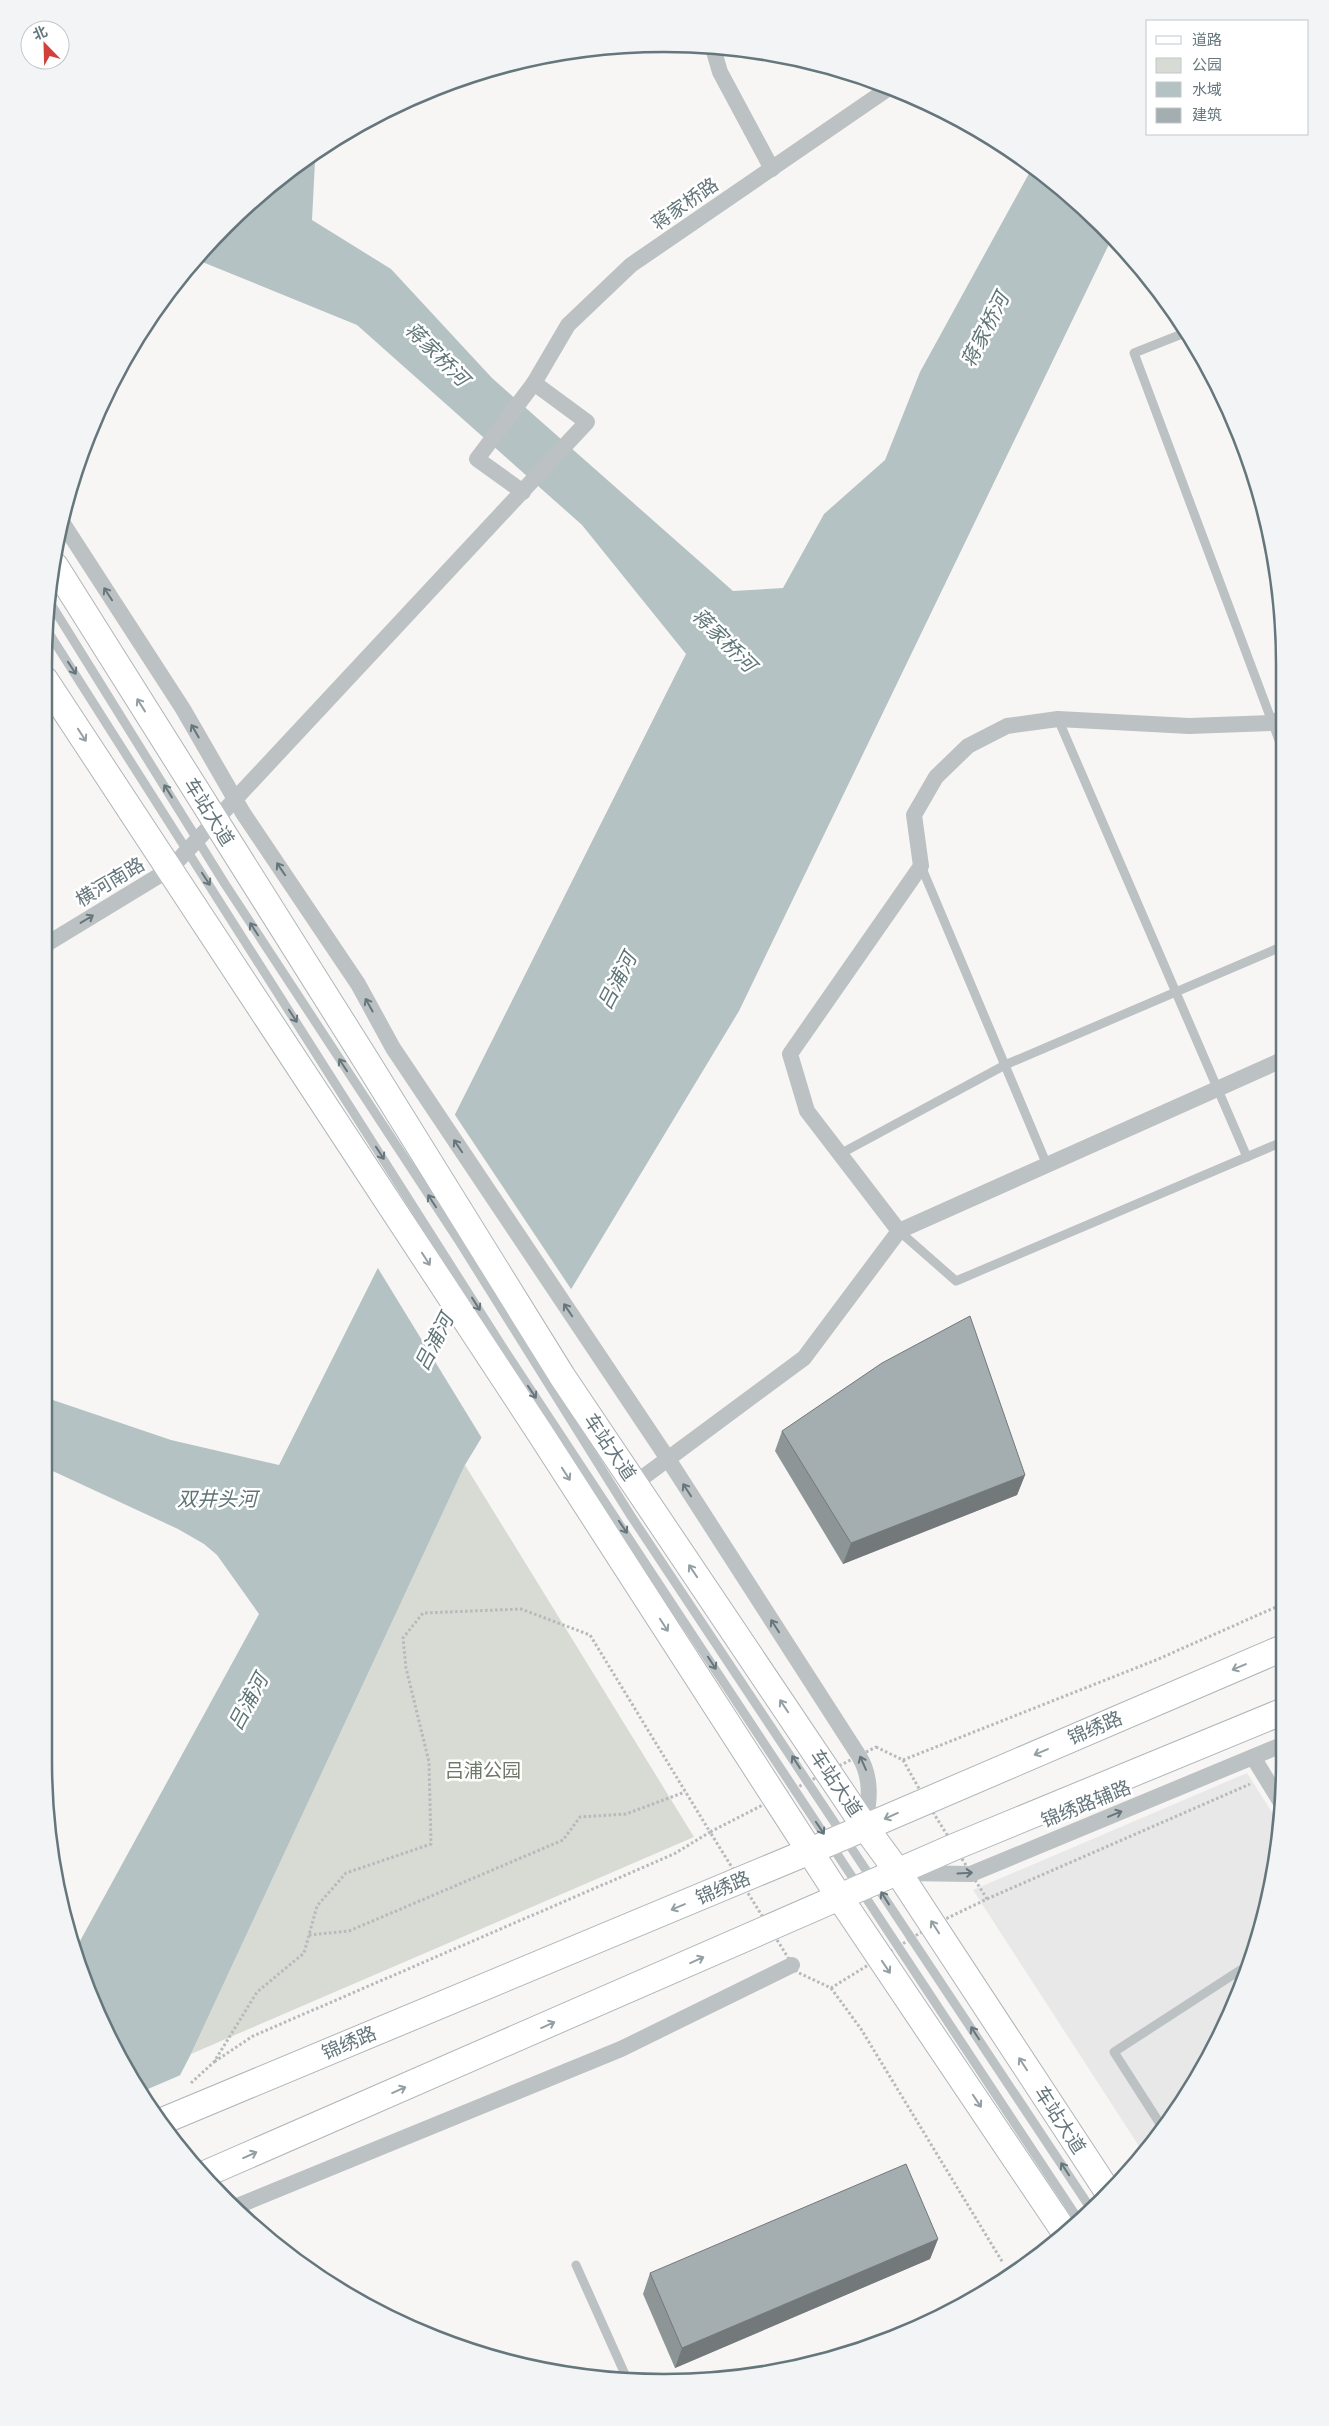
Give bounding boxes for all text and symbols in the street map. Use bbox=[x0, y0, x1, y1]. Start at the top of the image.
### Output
north arrow bbox=[20, 20, 70, 70]
legend bbox=[1146, 20, 1309, 135]
text: 北 bbox=[30, 22, 50, 44]
text: 道路 bbox=[1192, 31, 1222, 49]
text: 公园 bbox=[1192, 56, 1222, 74]
text: 水域 bbox=[1192, 81, 1222, 99]
text: 建筑 bbox=[1192, 106, 1222, 124]
street label: 蒋家桥路 bbox=[647, 173, 723, 235]
water label: 蒋家桥河 bbox=[956, 285, 1016, 371]
water label: 蒋家桥河 bbox=[400, 317, 477, 394]
one-way arrow bbox=[103, 587, 113, 601]
water label: 蒋家桥河 bbox=[687, 603, 764, 680]
one-way arrow bbox=[66, 661, 77, 675]
one-way arrow bbox=[136, 699, 146, 713]
one-way arrow bbox=[190, 724, 200, 738]
one-way arrow bbox=[76, 728, 87, 742]
street label: 车站大道 bbox=[179, 774, 239, 850]
one-way arrow bbox=[162, 785, 172, 799]
street label: 横河南路 bbox=[71, 853, 149, 911]
one-way arrow bbox=[275, 862, 286, 876]
one-way arrow bbox=[200, 872, 211, 886]
one-way arrow bbox=[79, 914, 93, 924]
one-way arrow bbox=[249, 922, 259, 936]
water label: 吕浦河 bbox=[593, 945, 643, 1013]
one-way arrow bbox=[364, 998, 374, 1013]
one-way arrow bbox=[288, 1009, 298, 1023]
one-way arrow bbox=[338, 1058, 348, 1072]
one-way arrow bbox=[453, 1139, 463, 1153]
one-way arrow bbox=[375, 1146, 386, 1160]
one-way arrow bbox=[427, 1194, 437, 1208]
one-way arrow bbox=[421, 1252, 431, 1266]
one-way arrow bbox=[471, 1297, 481, 1311]
one-way arrow bbox=[563, 1303, 573, 1317]
water label: 吕浦河 bbox=[410, 1306, 460, 1374]
one-way arrow bbox=[527, 1384, 537, 1398]
street label: 车站大道 bbox=[579, 1409, 641, 1485]
one-way arrow bbox=[561, 1466, 571, 1480]
one-way arrow bbox=[682, 1483, 692, 1497]
water label: 双井头河 bbox=[177, 1487, 261, 1511]
one-way arrow bbox=[617, 1520, 628, 1534]
one-way arrow bbox=[688, 1565, 698, 1579]
one-way arrow bbox=[659, 1618, 669, 1632]
one-way arrow bbox=[770, 1619, 781, 1633]
one-way arrow bbox=[707, 1655, 717, 1669]
one-way arrow bbox=[1232, 1663, 1247, 1673]
water label: 吕浦河 bbox=[223, 1666, 275, 1734]
one-way arrow bbox=[779, 1700, 789, 1714]
street label: 锦绣路 bbox=[1064, 1706, 1126, 1750]
street label: 车站大道 bbox=[805, 1745, 867, 1821]
one-way arrow bbox=[1034, 1747, 1049, 1757]
one-way arrow bbox=[790, 1756, 800, 1770]
one-way arrow bbox=[857, 1756, 867, 1771]
park label: 吕浦公园 bbox=[445, 1759, 521, 1782]
street label: 锦绣路辅路 bbox=[1038, 1776, 1134, 1832]
one-way arrow bbox=[1107, 1809, 1123, 1818]
one-way arrow bbox=[884, 1811, 899, 1821]
one-way arrow bbox=[816, 1820, 826, 1834]
street label: 锦绣路 bbox=[692, 1866, 754, 1910]
one-way arrow bbox=[956, 1868, 972, 1877]
one-way arrow bbox=[880, 1891, 890, 1905]
one-way arrow bbox=[670, 1903, 685, 1912]
one-way arrow bbox=[929, 1921, 939, 1935]
one-way arrow bbox=[689, 1955, 704, 1965]
one-way arrow bbox=[881, 1959, 891, 1973]
one-way arrow bbox=[540, 2020, 555, 2030]
street label: 锦绣路 bbox=[318, 2021, 380, 2065]
one-way arrow bbox=[970, 2026, 980, 2040]
one-way arrow bbox=[1018, 2057, 1028, 2071]
street label: 车站大道 bbox=[1030, 2082, 1090, 2158]
one-way arrow bbox=[391, 2085, 406, 2095]
one-way arrow bbox=[972, 2094, 982, 2108]
one-way arrow bbox=[242, 2150, 257, 2160]
one-way arrow bbox=[1059, 2162, 1069, 2176]

